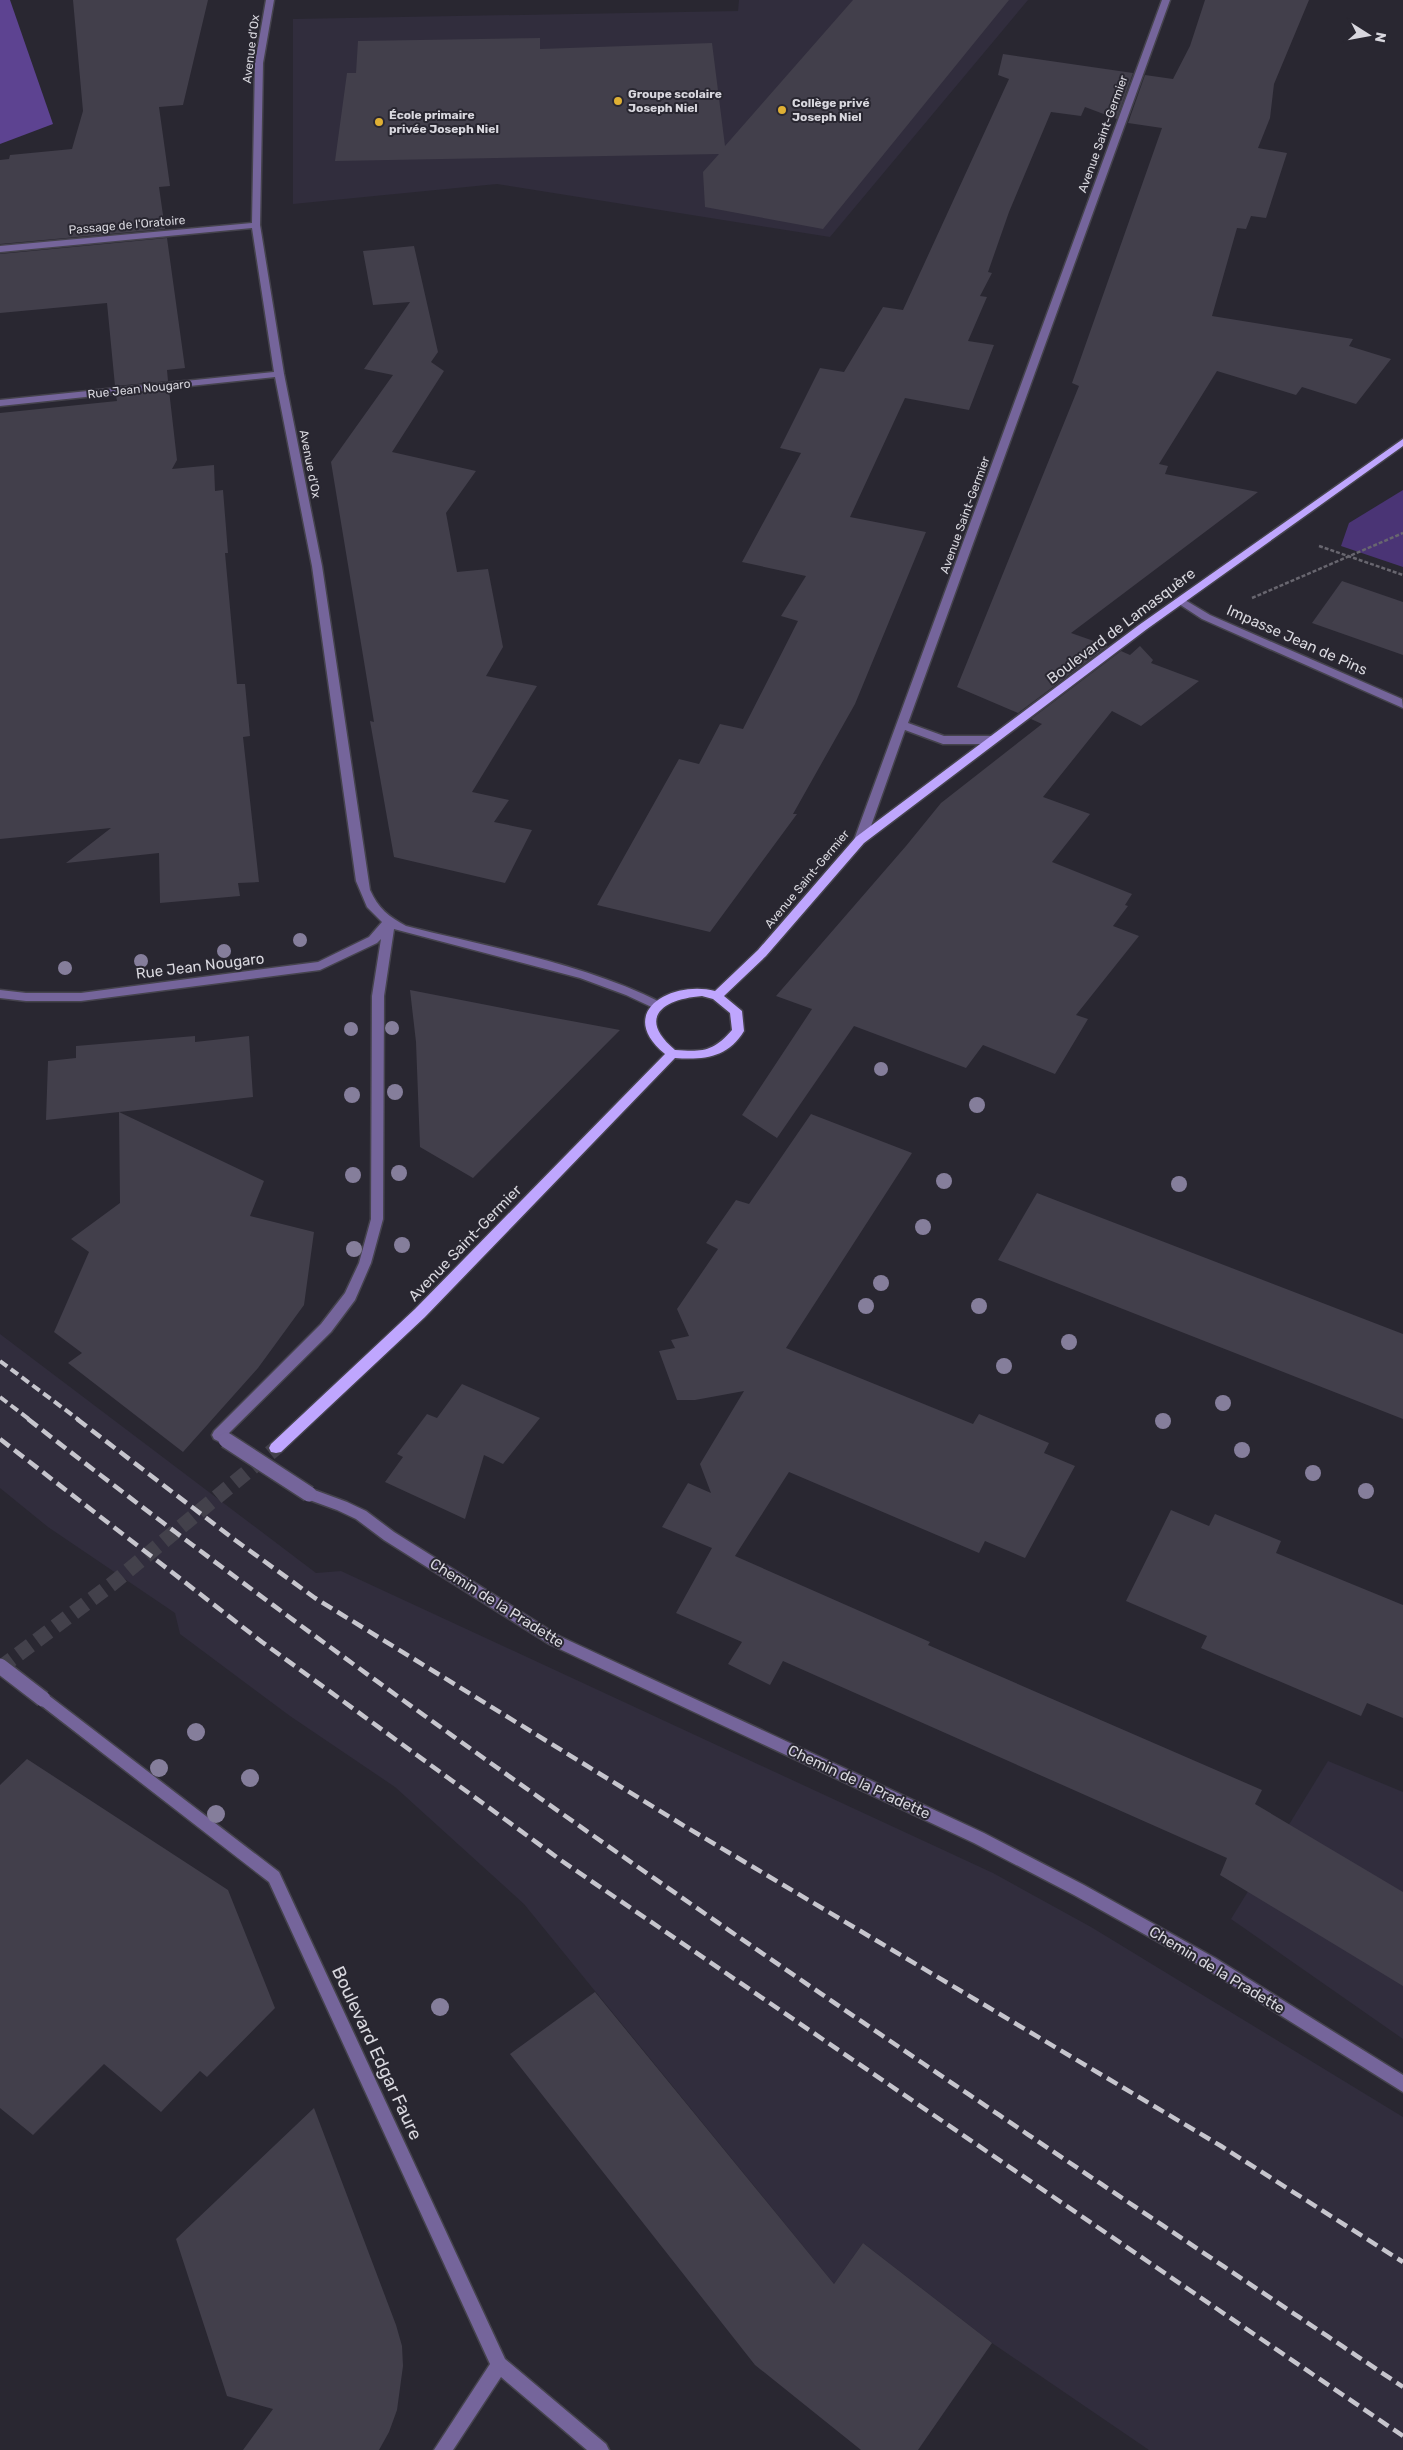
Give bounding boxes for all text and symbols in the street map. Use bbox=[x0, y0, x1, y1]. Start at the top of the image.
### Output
north arrow bbox=[1343, 10, 1393, 60]
street label: Avenue d'Ox bbox=[240, 13, 262, 84]
text: N bbox=[1371, 31, 1390, 44]
street label: Avenue Saint-Germier bbox=[1075, 73, 1131, 195]
place label: Groupe scolaire Joseph Niel bbox=[628, 87, 722, 115]
marker: Groupe scolaire Joseph Niel bbox=[612, 95, 624, 107]
place label: Collège privé Joseph Niel bbox=[792, 96, 870, 124]
marker: Collège privé Joseph Niel bbox=[776, 104, 788, 116]
place label: École primaire privée Joseph Niel bbox=[389, 108, 499, 136]
marker: École primaire privée Joseph Niel bbox=[373, 116, 385, 128]
street label: Passage de l'Oratoire bbox=[68, 213, 186, 237]
street label: Rue Jean Nougaro bbox=[87, 377, 191, 401]
street label: Avenue d'Ox bbox=[297, 429, 324, 500]
street label: Avenue Saint-Germier bbox=[937, 454, 993, 576]
street label: Boulevard de Lamasquère bbox=[1043, 564, 1199, 688]
street label: Impasse Jean de Pins bbox=[1224, 601, 1370, 679]
street label: Avenue Saint-Germier bbox=[762, 827, 852, 931]
street label: Rue Jean Nougaro bbox=[135, 949, 265, 983]
street label: Avenue Saint-Germier bbox=[405, 1181, 525, 1305]
street label: Chemin de la Pradette bbox=[427, 1554, 567, 1652]
street label: Chemin de la Pradette bbox=[785, 1741, 933, 1823]
street label: Chemin de la Pradette bbox=[1146, 1922, 1288, 2018]
street label: Boulevard Edgar Faure bbox=[327, 1963, 427, 2143]

